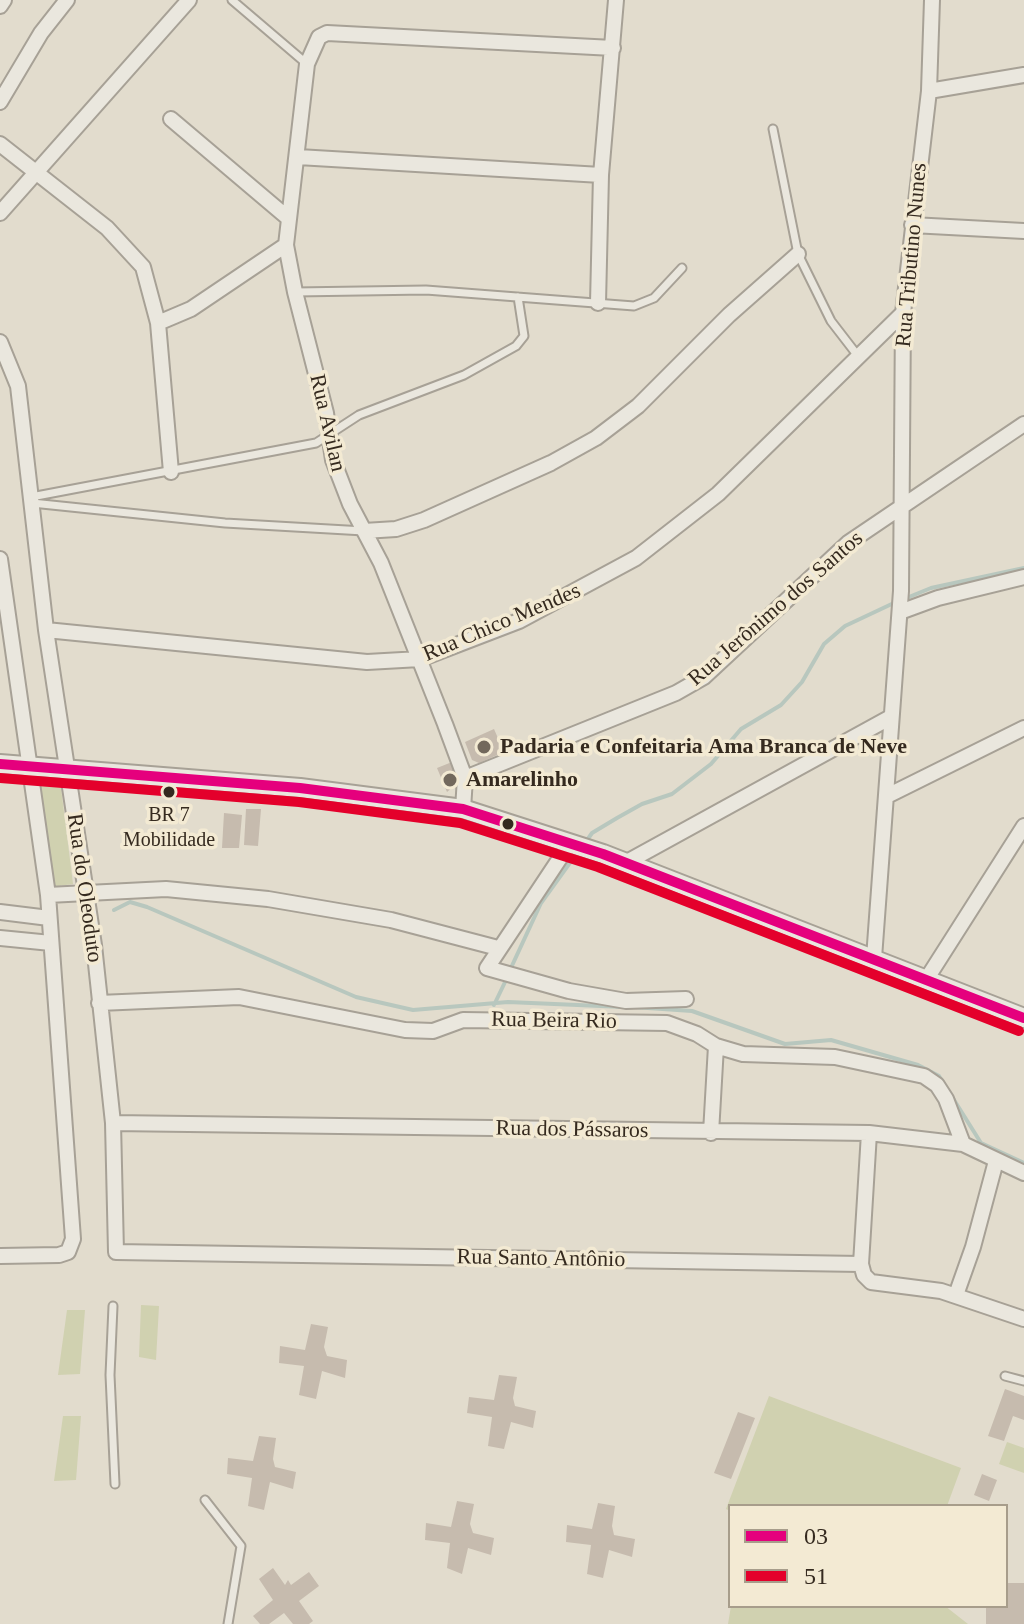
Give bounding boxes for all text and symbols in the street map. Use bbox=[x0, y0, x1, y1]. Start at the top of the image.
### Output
street label: Rua Tributino Nunes bbox=[891, 162, 933, 348]
street label: Rua Avilan bbox=[303, 372, 351, 474]
street label: Rua Jerônimo dos Santos bbox=[683, 526, 869, 692]
street label: Rua Chico Mendes bbox=[419, 578, 585, 668]
place label: Padaria e Confeitaria Ama Branca de Neve bbox=[500, 734, 907, 760]
marker: Padaria e Confeitaria Ama Branca de Neve bbox=[475, 738, 493, 756]
place label: Amarelinho bbox=[466, 767, 578, 793]
marker: Amarelinho bbox=[441, 771, 459, 789]
marker: BR 7 Mobilidade bbox=[161, 784, 177, 800]
place label: BR 7 Mobilidade bbox=[123, 804, 215, 851]
street label: Rua do Oleoduto bbox=[60, 812, 108, 964]
unlabelled marker bbox=[500, 816, 516, 832]
street label: Rua Beira Rio bbox=[491, 1007, 617, 1035]
street label: Rua dos Pássaros bbox=[495, 1115, 649, 1145]
street label: Rua Santo Antônio bbox=[456, 1244, 626, 1274]
legend bbox=[728, 1504, 1008, 1608]
text: 03 bbox=[804, 1523, 828, 1549]
text: 51 bbox=[804, 1563, 828, 1589]

